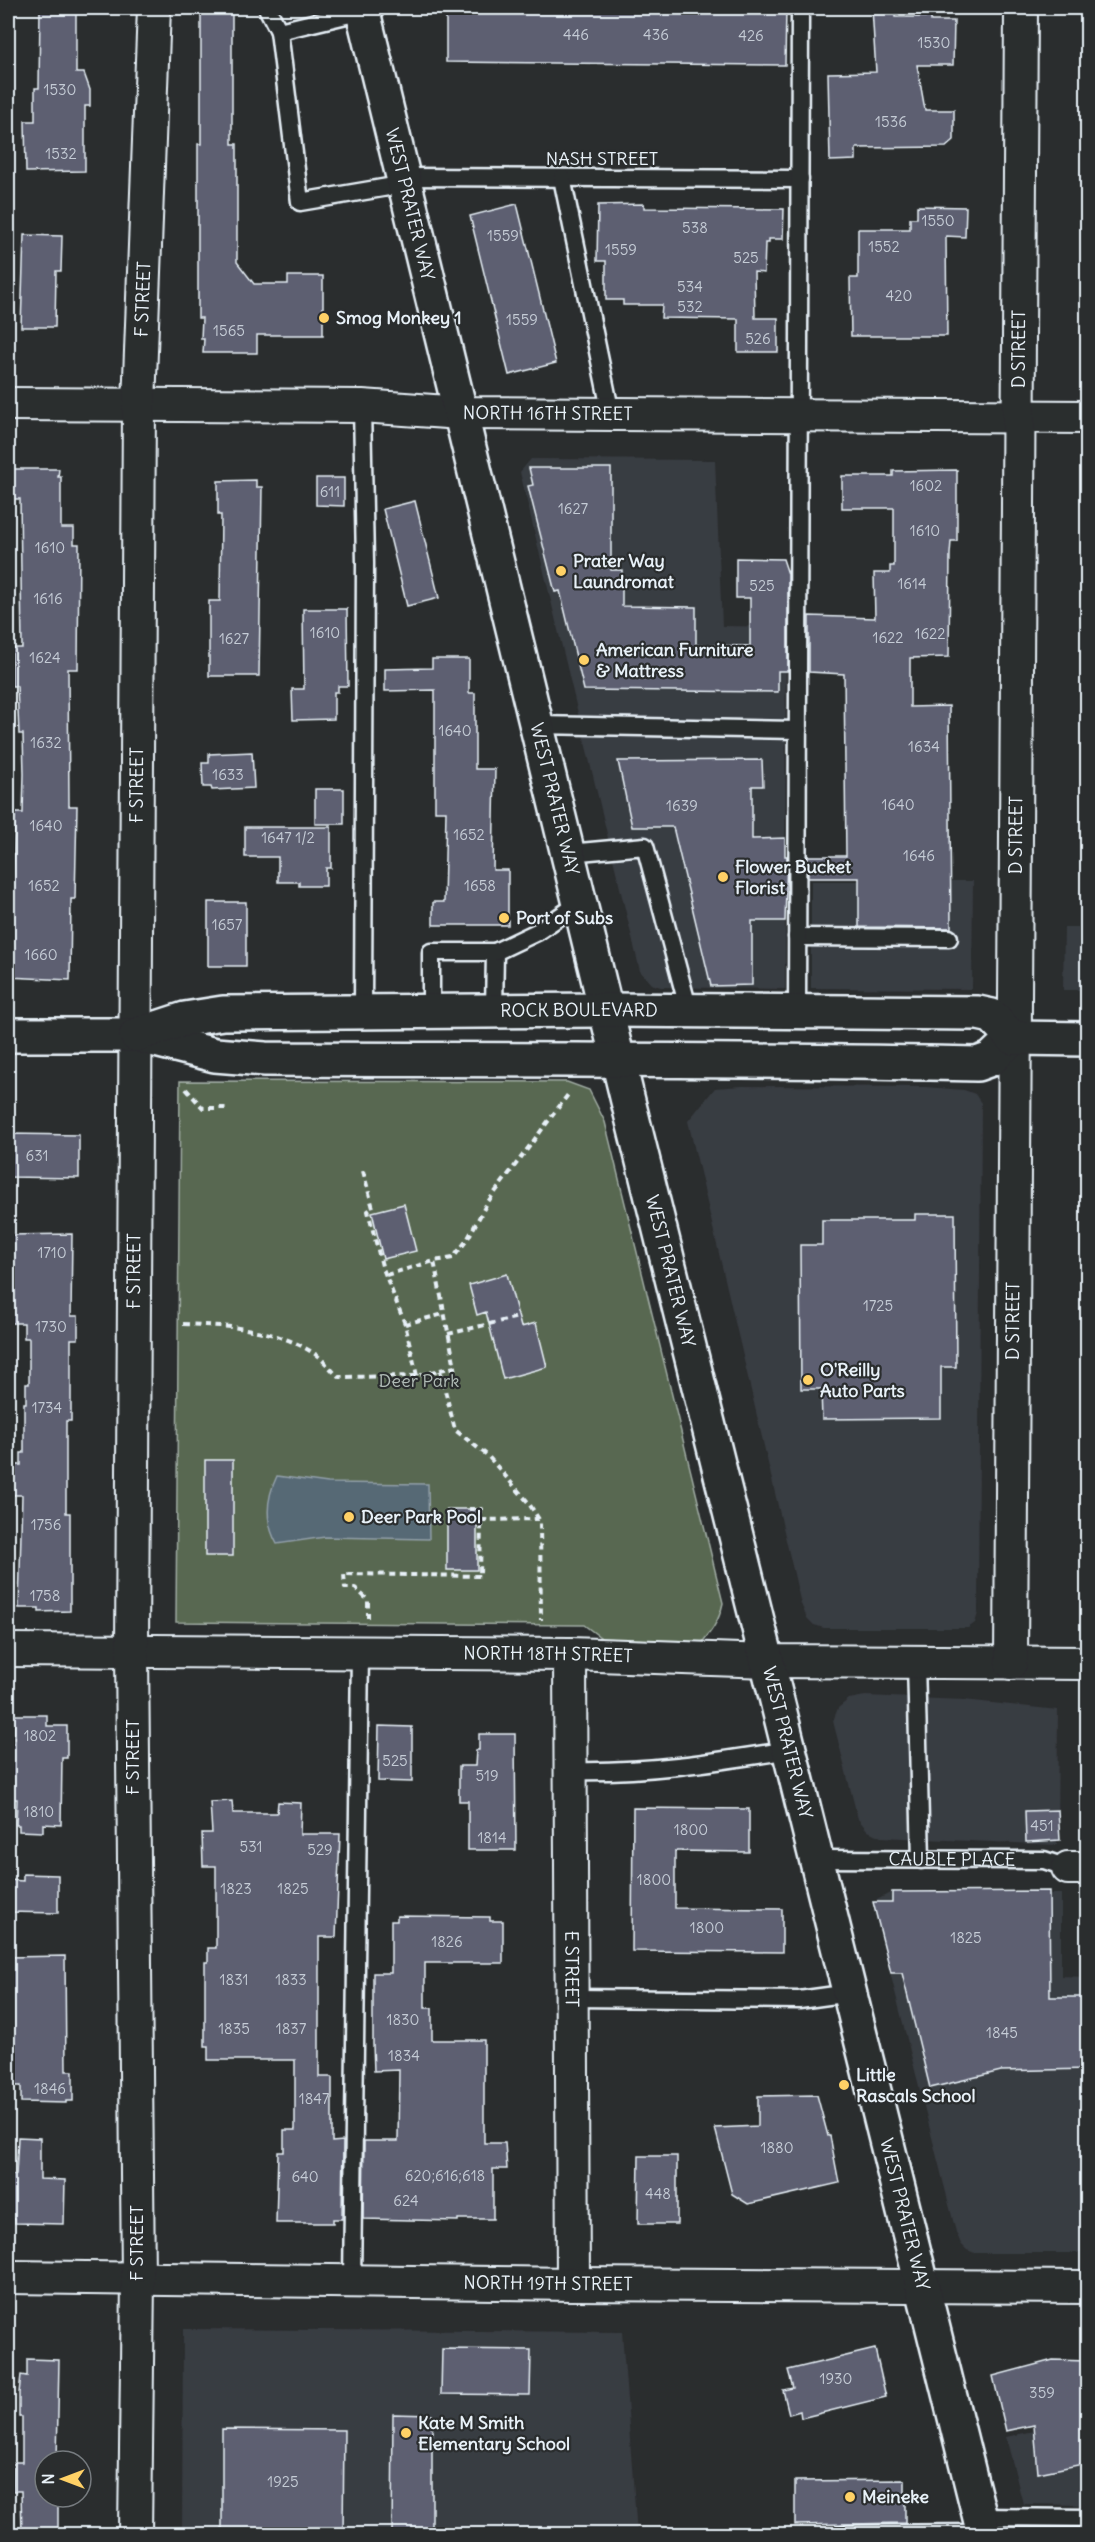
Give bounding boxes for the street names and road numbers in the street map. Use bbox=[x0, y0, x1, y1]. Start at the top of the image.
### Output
street label: WEST PRATER WAY bbox=[381, 126, 440, 283]
street label: NASH STREET bbox=[546, 147, 658, 170]
street label: F STREET bbox=[130, 261, 155, 337]
street label: D STREET bbox=[1007, 310, 1030, 388]
street label: NORTH 16TH STREET bbox=[463, 401, 633, 425]
street label: WEST PRATER WAY bbox=[525, 720, 585, 877]
street label: F STREET bbox=[125, 747, 148, 823]
street label: D STREET bbox=[1004, 796, 1027, 874]
street label: ROCK BOULEVARD bbox=[500, 998, 658, 1022]
street label: WEST PRATER WAY bbox=[641, 1192, 701, 1349]
street label: F STREET bbox=[122, 1233, 145, 1309]
street label: D STREET bbox=[1001, 1282, 1024, 1360]
street label: NORTH 18TH STREET bbox=[463, 1641, 633, 1667]
street label: WEST PRATER WAY bbox=[758, 1664, 818, 1821]
street label: F STREET bbox=[121, 1719, 144, 1795]
street label: CAUBLE PLACE bbox=[889, 1847, 1015, 1871]
street label: E STREET bbox=[560, 1931, 584, 2007]
street label: WEST PRATER WAY bbox=[875, 2136, 935, 2293]
street label: F STREET bbox=[125, 2205, 148, 2281]
street label: NORTH 19TH STREET bbox=[463, 2271, 633, 2295]

